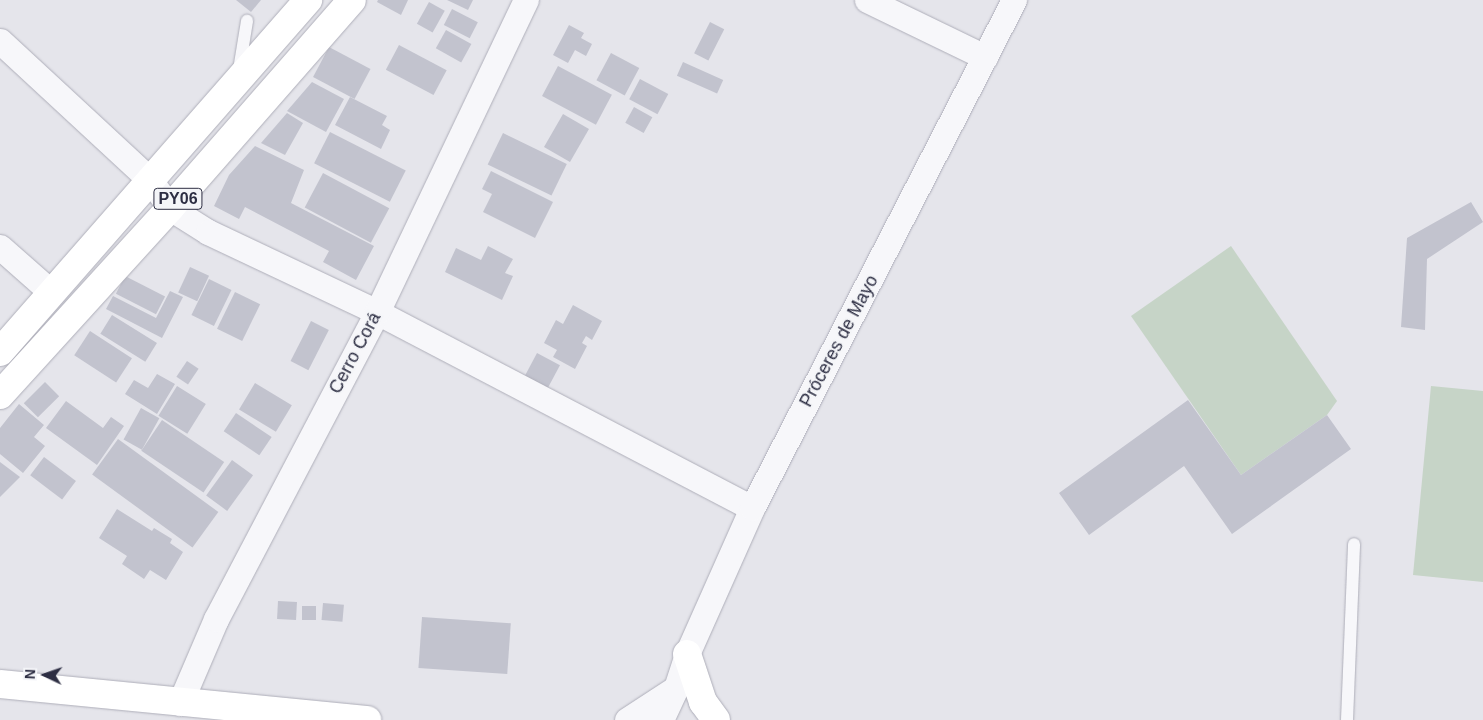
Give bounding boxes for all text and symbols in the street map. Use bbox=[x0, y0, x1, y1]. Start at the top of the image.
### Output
road number: PY06 bbox=[153, 185, 203, 212]
street label: Próceres de Mayo bbox=[795, 271, 883, 411]
street label: Cerro Corá bbox=[325, 309, 385, 397]
north arrow bbox=[20, 650, 70, 700]
text: N bbox=[22, 669, 38, 680]

